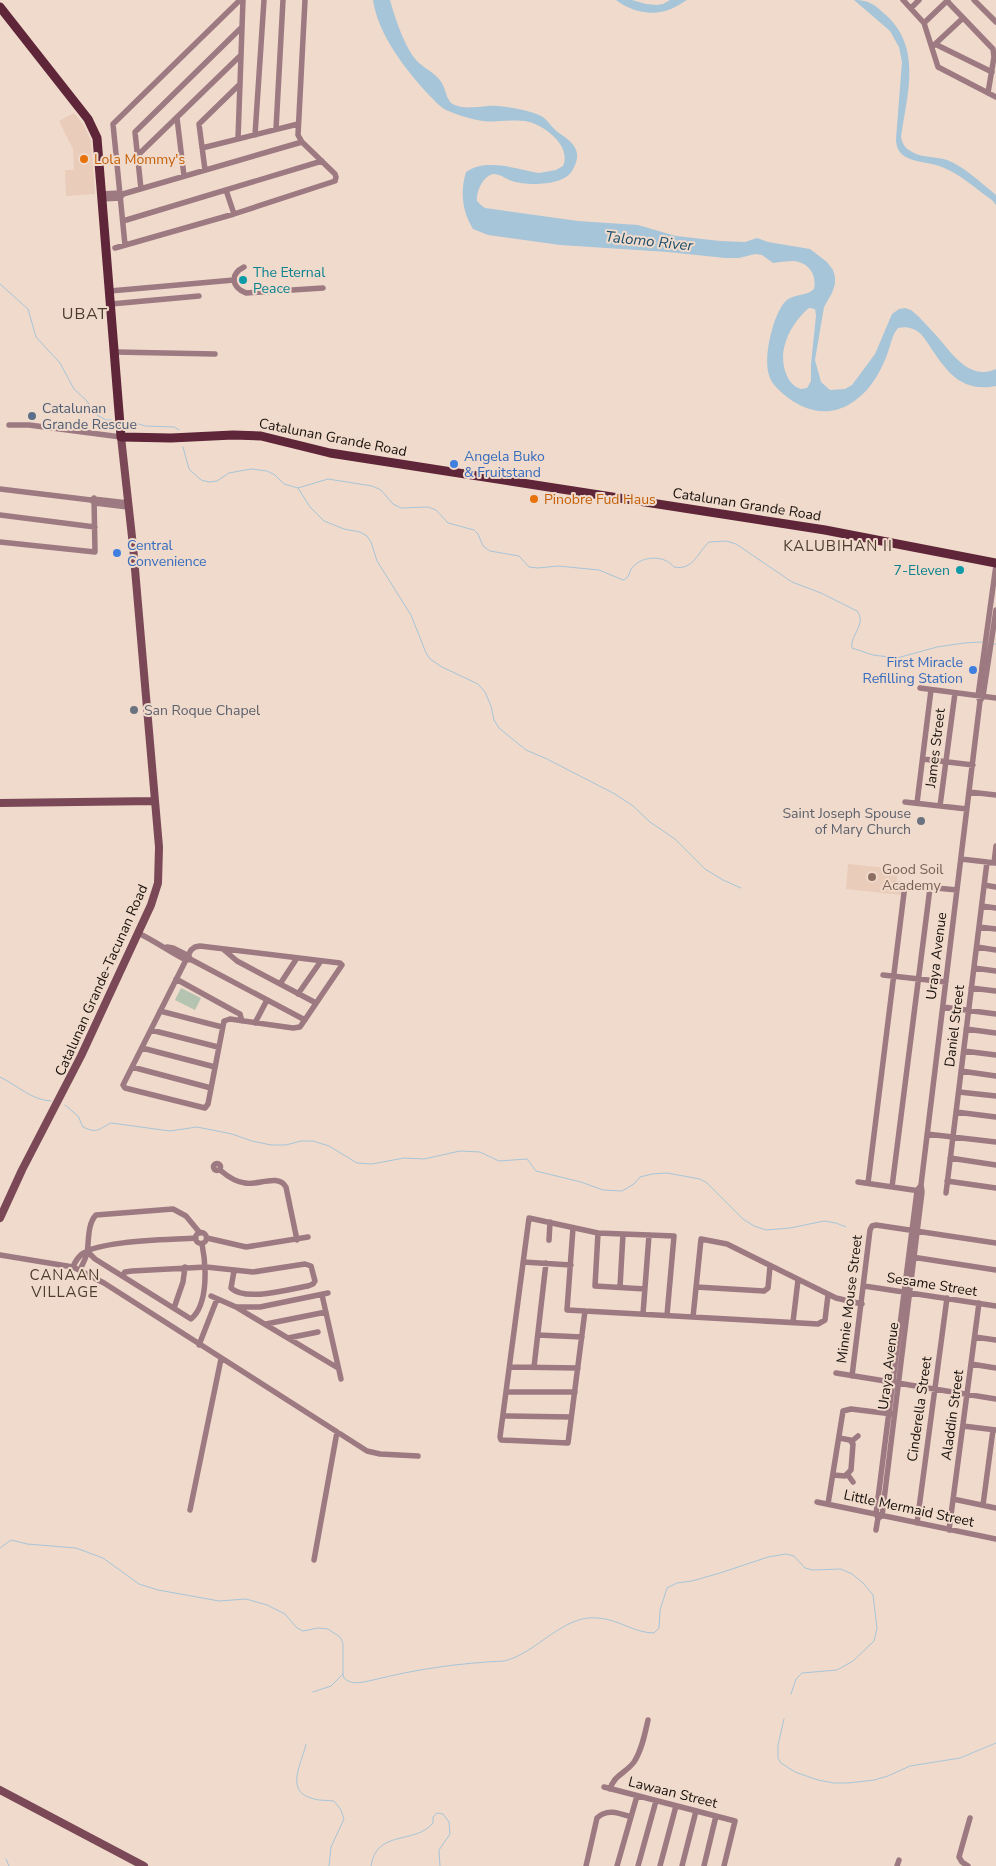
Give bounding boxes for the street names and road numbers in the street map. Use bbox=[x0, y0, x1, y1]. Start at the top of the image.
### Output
street label: Catalunan Grande Road bbox=[257, 414, 408, 461]
street label: Catalunan Grande Road bbox=[671, 483, 823, 526]
street label: James Street bbox=[921, 707, 950, 790]
street label: Catalunan Grande-Tacunan Road bbox=[50, 881, 152, 1079]
street label: Uraya Avenue bbox=[922, 911, 951, 1001]
street label: Daniel Street bbox=[940, 984, 969, 1068]
street label: Minnie Mouse Street bbox=[832, 1234, 867, 1364]
street label: Sesame Street bbox=[885, 1268, 979, 1301]
street label: Uraya Avenue bbox=[874, 1321, 903, 1411]
street label: Cinderella Street bbox=[903, 1355, 936, 1463]
street label: Aladdin Street bbox=[937, 1369, 968, 1461]
street label: Little Mermaid Street bbox=[842, 1485, 976, 1532]
street label: Lawaan Street bbox=[626, 1772, 719, 1813]

